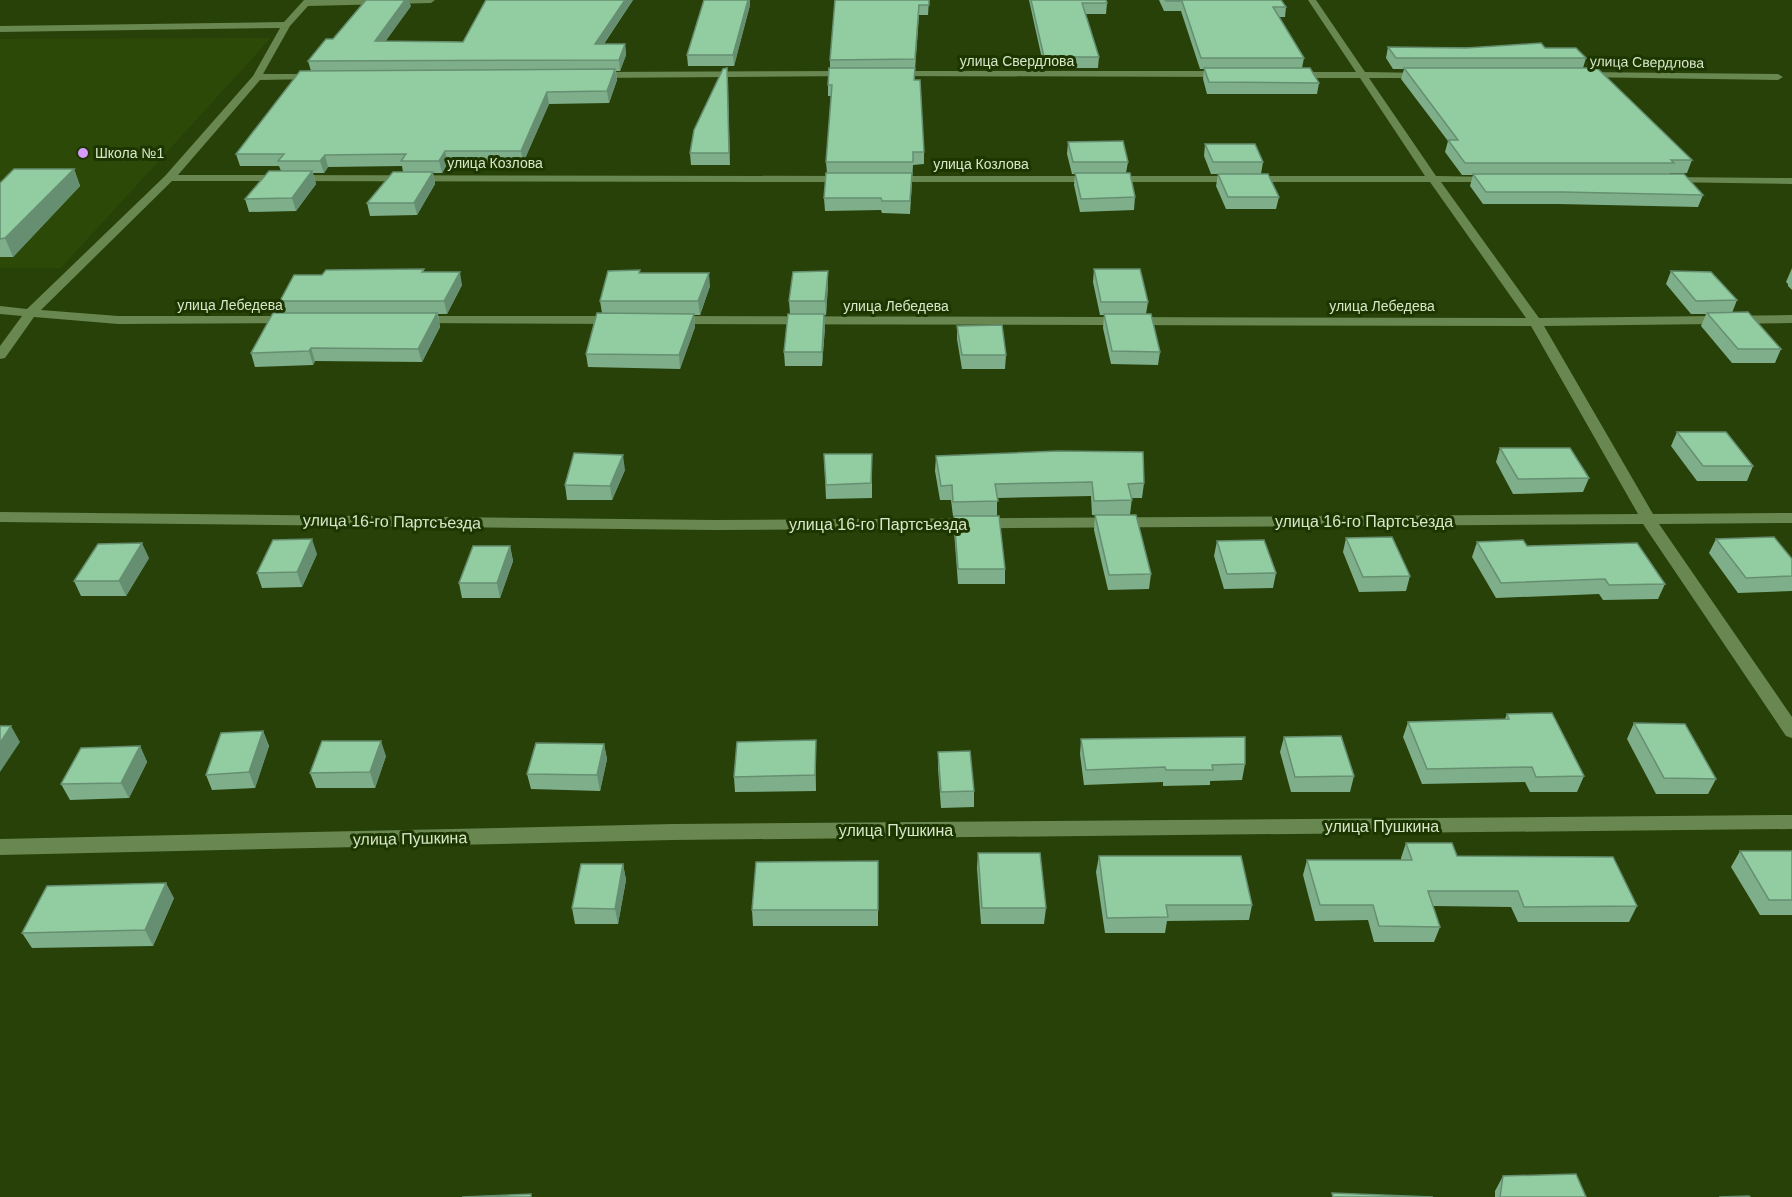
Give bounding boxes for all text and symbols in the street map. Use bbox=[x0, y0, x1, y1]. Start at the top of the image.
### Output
street label: улица Свердлова bbox=[960, 53, 1074, 69]
street label: улица Свердлова bbox=[1590, 53, 1705, 71]
place label: Школа №1 bbox=[95, 145, 164, 161]
marker: Школа №1 bbox=[76, 146, 90, 160]
street label: улица Козлова bbox=[447, 155, 543, 171]
street label: улица Козлова bbox=[933, 156, 1029, 172]
street label: улица Лебедева bbox=[177, 297, 283, 313]
street label: улица Лебедева bbox=[843, 298, 949, 314]
street label: улица Лебедева bbox=[1329, 298, 1435, 314]
street label: улица 16-го Партсъезда bbox=[303, 511, 481, 532]
street label: улица 16-го Партсъезда bbox=[1275, 513, 1453, 530]
street label: улица 16-го Партсъезда bbox=[789, 516, 967, 533]
street label: улица Пушкина bbox=[1325, 818, 1439, 835]
street label: улица Пушкина bbox=[839, 822, 953, 839]
street label: улица Пушкина bbox=[353, 829, 467, 848]

